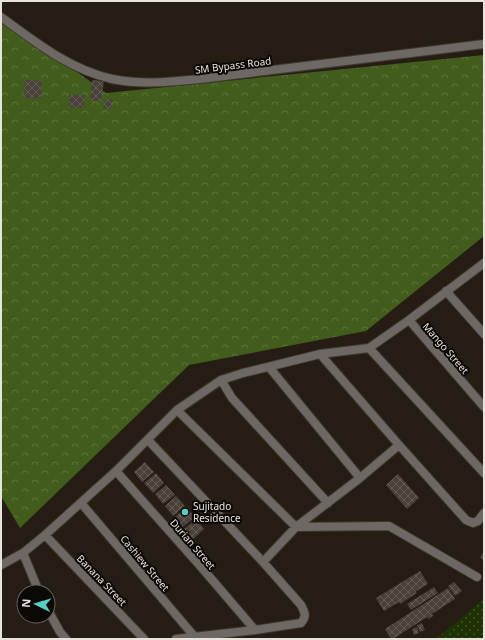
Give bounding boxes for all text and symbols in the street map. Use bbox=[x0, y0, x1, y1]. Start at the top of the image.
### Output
street label: SM Bypass Road bbox=[194, 53, 272, 77]
street label: Mango Street bbox=[420, 319, 472, 377]
place label: Sujitado Residence bbox=[193, 499, 241, 525]
marker: Sujitado Residence bbox=[180, 507, 190, 517]
street label: Durian Street bbox=[167, 516, 219, 572]
street label: Cashiew Street bbox=[117, 532, 173, 594]
street label: Banana Street bbox=[74, 551, 130, 609]
north arrow bbox=[16, 584, 56, 624]
text: N bbox=[18, 598, 33, 608]

